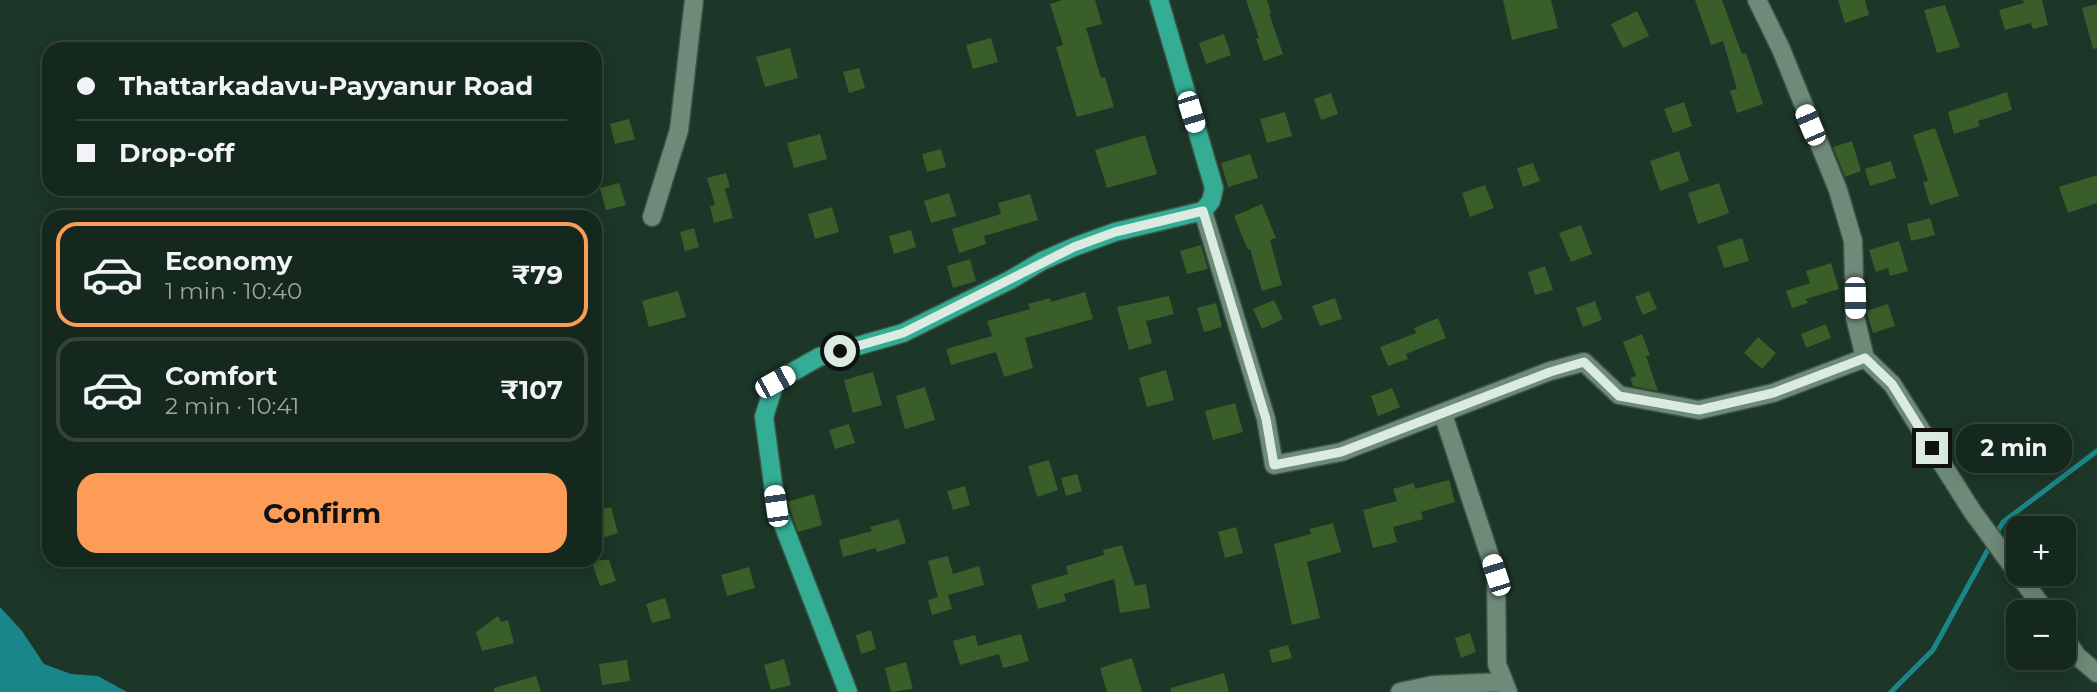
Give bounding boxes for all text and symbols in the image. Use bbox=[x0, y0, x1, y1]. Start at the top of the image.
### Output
text: Thattarkadavu-Payyanur Road bbox=[119, 70, 533, 102]
car bbox=[1175, 89, 1208, 135]
car bbox=[1793, 102, 1828, 148]
text: Drop-off bbox=[119, 137, 234, 169]
icon: car bbox=[81, 243, 144, 306]
text: Economy bbox=[165, 245, 292, 277]
text: ₹79 bbox=[511, 259, 563, 291]
text: 1 min · 10:40 bbox=[165, 277, 302, 305]
car bbox=[1845, 277, 1866, 319]
route start bbox=[824, 335, 856, 367]
icon: car bbox=[81, 358, 144, 421]
text: Comfort bbox=[165, 360, 277, 392]
car bbox=[752, 363, 799, 401]
text: ₹107 bbox=[500, 374, 563, 406]
text: 2 min · 10:41 bbox=[165, 392, 299, 420]
callout: 2 min bbox=[1956, 424, 2072, 472]
route end bbox=[1916, 432, 1948, 464]
text: 2 min bbox=[1980, 434, 2048, 462]
button: Confirm bbox=[77, 473, 567, 553]
car bbox=[763, 484, 790, 528]
map controls bbox=[2006, 516, 2076, 670]
button: + bbox=[2006, 516, 2076, 586]
car bbox=[1480, 552, 1513, 598]
button: − bbox=[2006, 600, 2076, 670]

